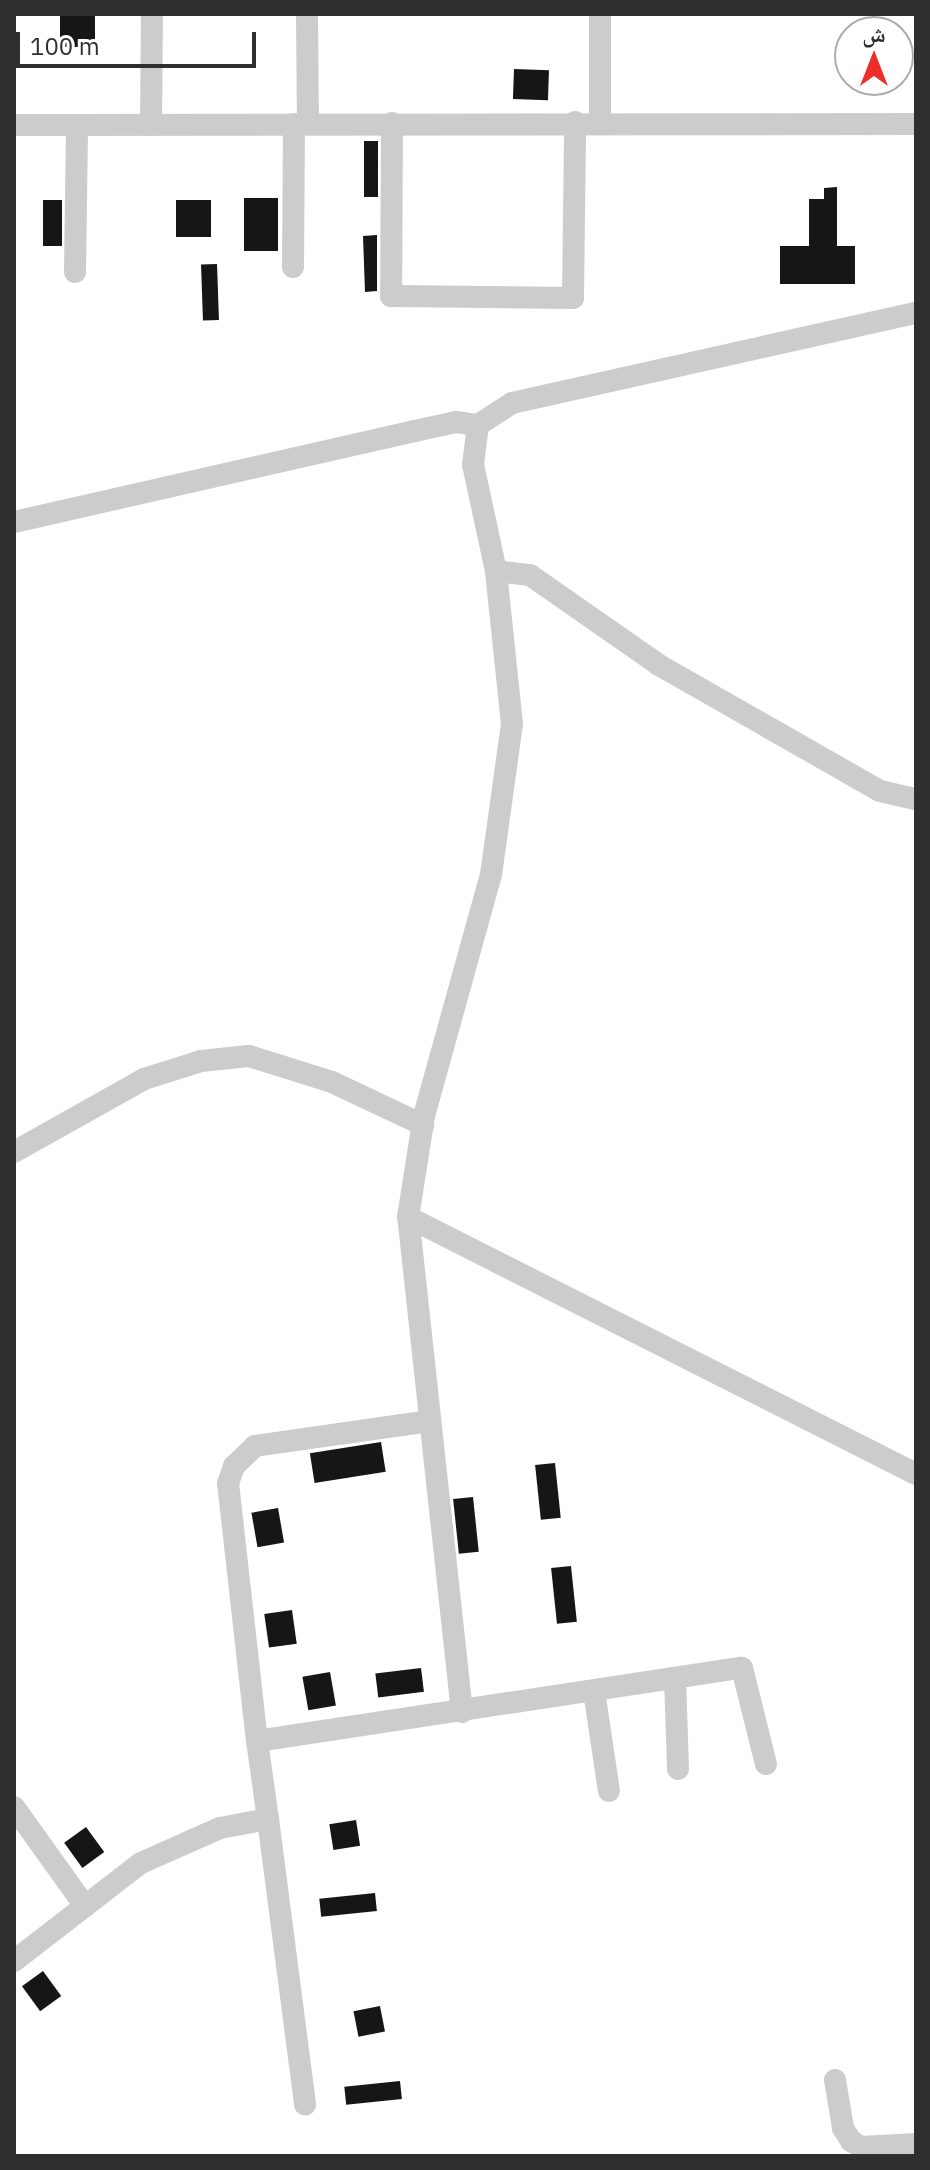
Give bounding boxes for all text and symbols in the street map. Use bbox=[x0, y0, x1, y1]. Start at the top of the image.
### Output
scale bar bbox=[20, 16, 260, 66]
north arrow bbox=[834, 16, 914, 96]
text: ش bbox=[862, 19, 886, 48]
text: 100 m bbox=[30, 30, 100, 62]

